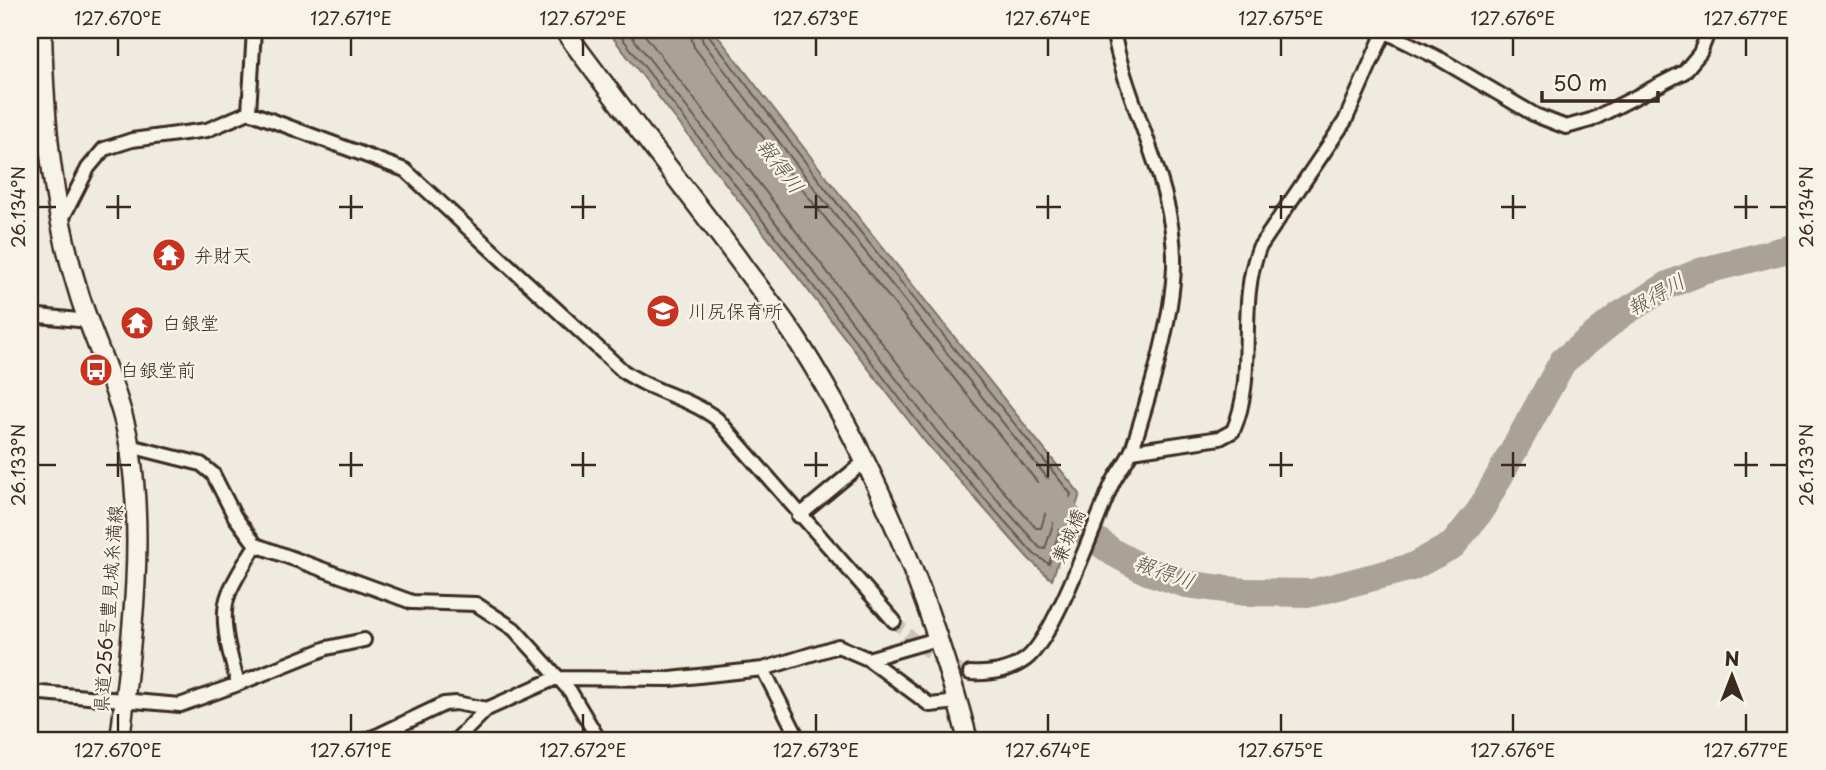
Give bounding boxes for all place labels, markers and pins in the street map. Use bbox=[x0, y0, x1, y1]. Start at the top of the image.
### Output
temple icon: 弁財天 bbox=[150, 236, 188, 274]
place label: 弁財天 bbox=[194, 240, 251, 268]
school or university icon: 川尻保育所 bbox=[644, 292, 682, 330]
place label: 川尻保育所 bbox=[688, 296, 783, 324]
temple icon: 白銀堂 bbox=[118, 304, 156, 342]
place label: 白銀堂 bbox=[162, 308, 219, 336]
bus stop icon: 白銀堂前 bbox=[77, 351, 115, 389]
place label: 白銀堂前 bbox=[120, 355, 196, 383]

